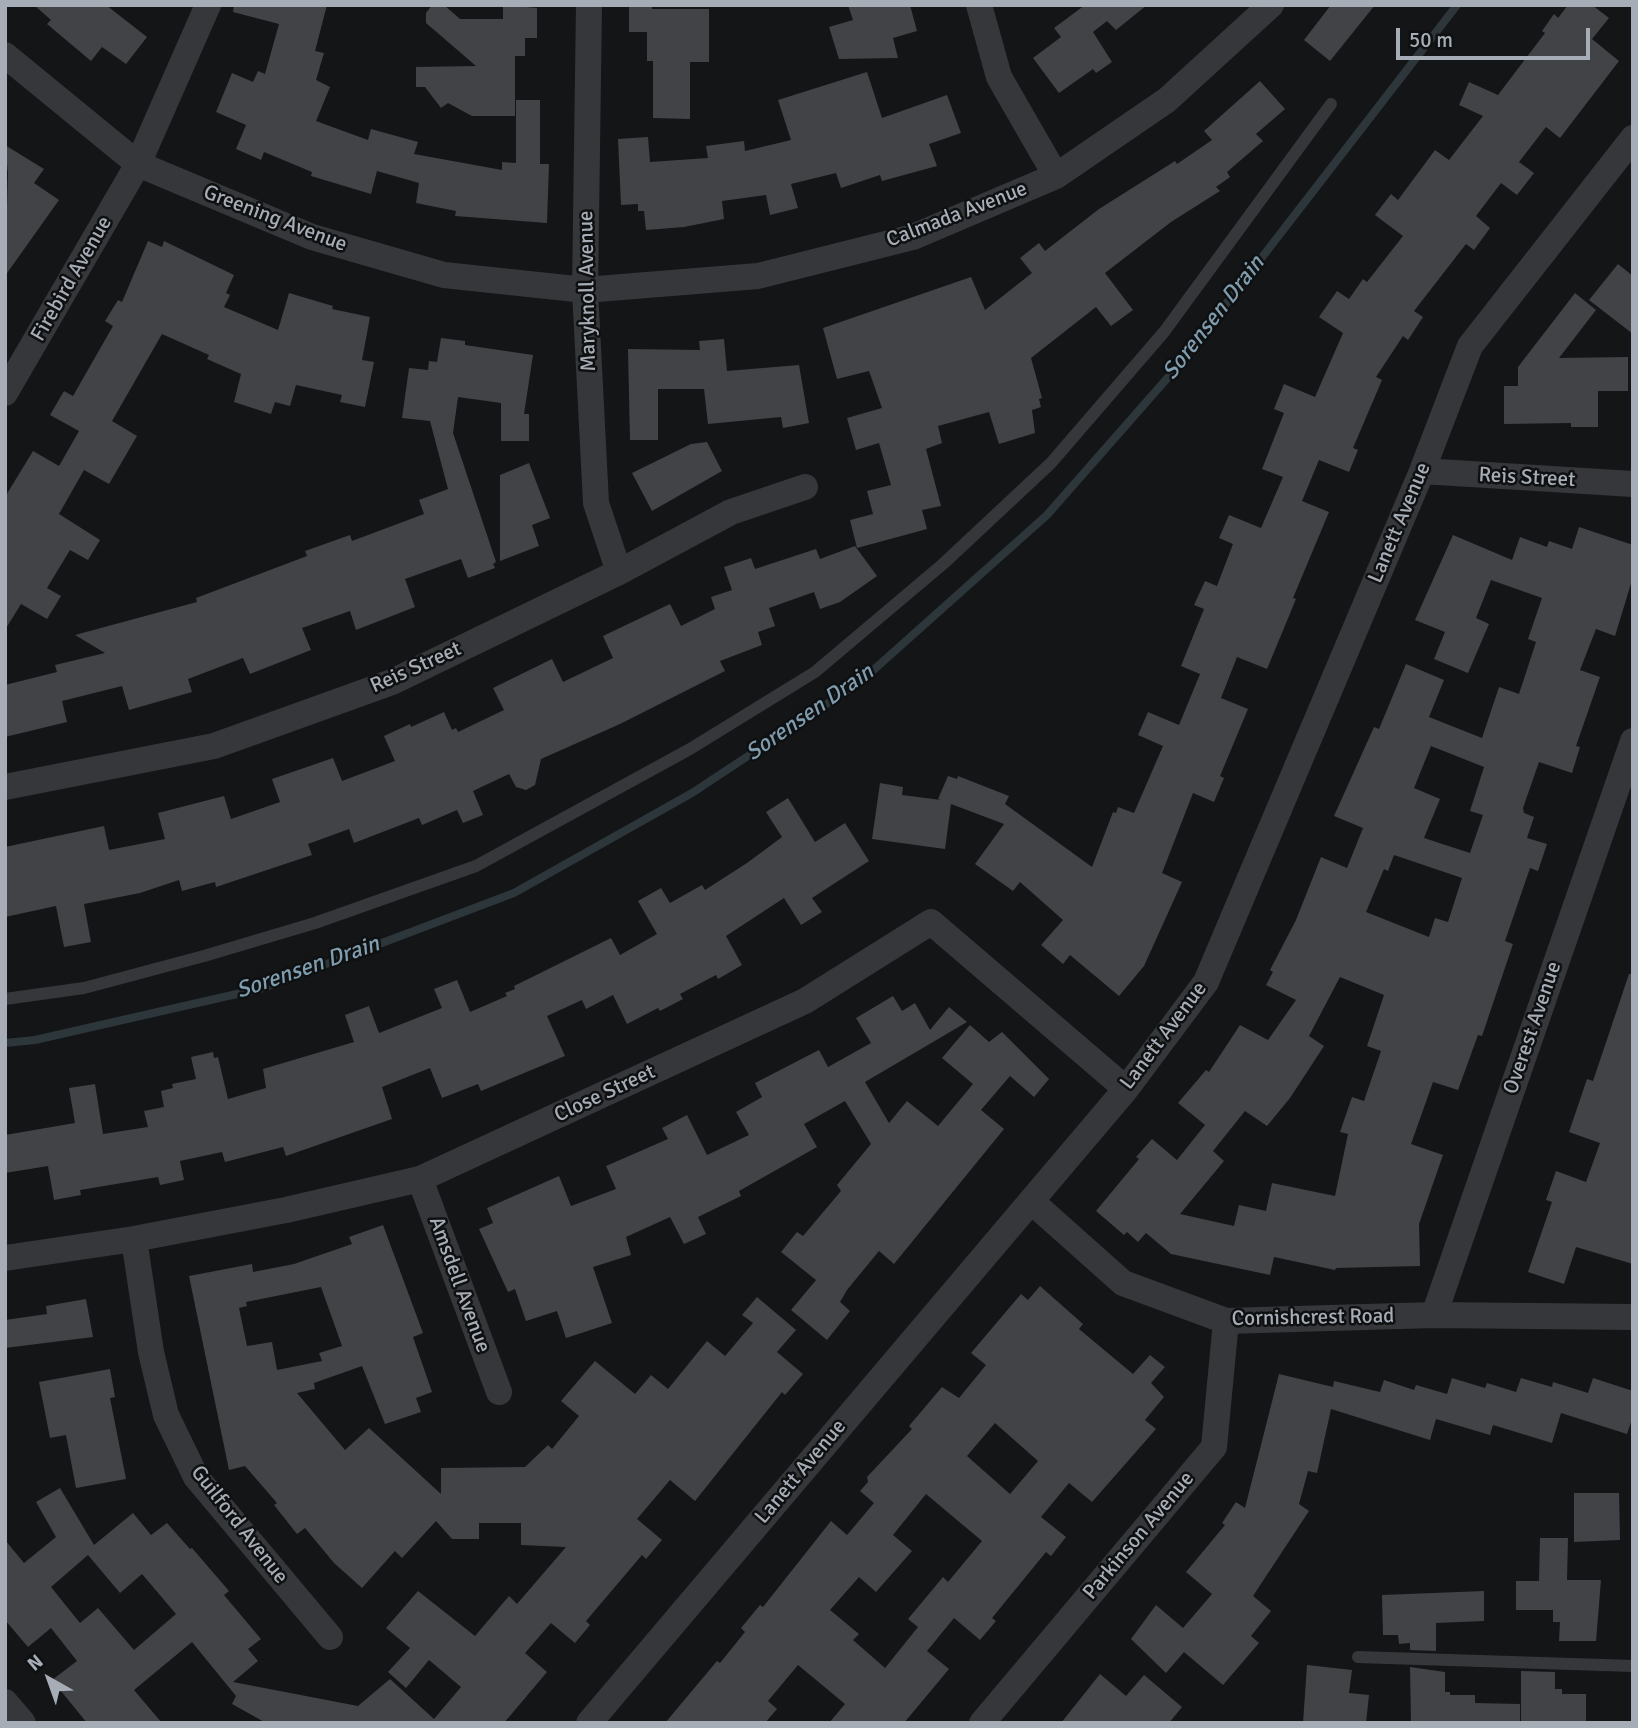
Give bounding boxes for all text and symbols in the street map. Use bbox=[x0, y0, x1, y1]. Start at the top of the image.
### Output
scale bar bbox=[1400, 14, 1594, 58]
text: 50 m bbox=[1409, 27, 1453, 53]
street label: Calmada Avenue bbox=[883, 177, 1031, 253]
street label: Greening Avenue bbox=[200, 180, 350, 258]
street label: Maryknoll Avenue bbox=[574, 210, 602, 372]
street label: Firebird Avenue bbox=[26, 212, 118, 346]
water label: Sorensen Drain bbox=[1157, 251, 1271, 385]
street label: Lanett Avenue bbox=[1363, 459, 1437, 587]
street label: Reis Street bbox=[1478, 463, 1576, 493]
street label: Reis Street bbox=[367, 637, 465, 699]
water label: Sorensen Drain bbox=[741, 659, 879, 767]
water label: Sorensen Drain bbox=[233, 931, 383, 1005]
street label: Overest Avenue bbox=[1499, 959, 1567, 1097]
street label: Lanett Avenue bbox=[1115, 977, 1213, 1095]
street label: Close Street bbox=[550, 1060, 660, 1128]
street label: Amsdell Avenue bbox=[423, 1214, 495, 1356]
street label: Cornishcrest Road bbox=[1231, 1304, 1395, 1332]
street label: Lanett Avenue bbox=[750, 1415, 852, 1529]
street label: Guilford Avenue bbox=[185, 1461, 293, 1589]
street label: Parkinson Avenue bbox=[1078, 1467, 1200, 1605]
north arrow bbox=[14, 1644, 84, 1714]
text: N bbox=[23, 1649, 48, 1676]

